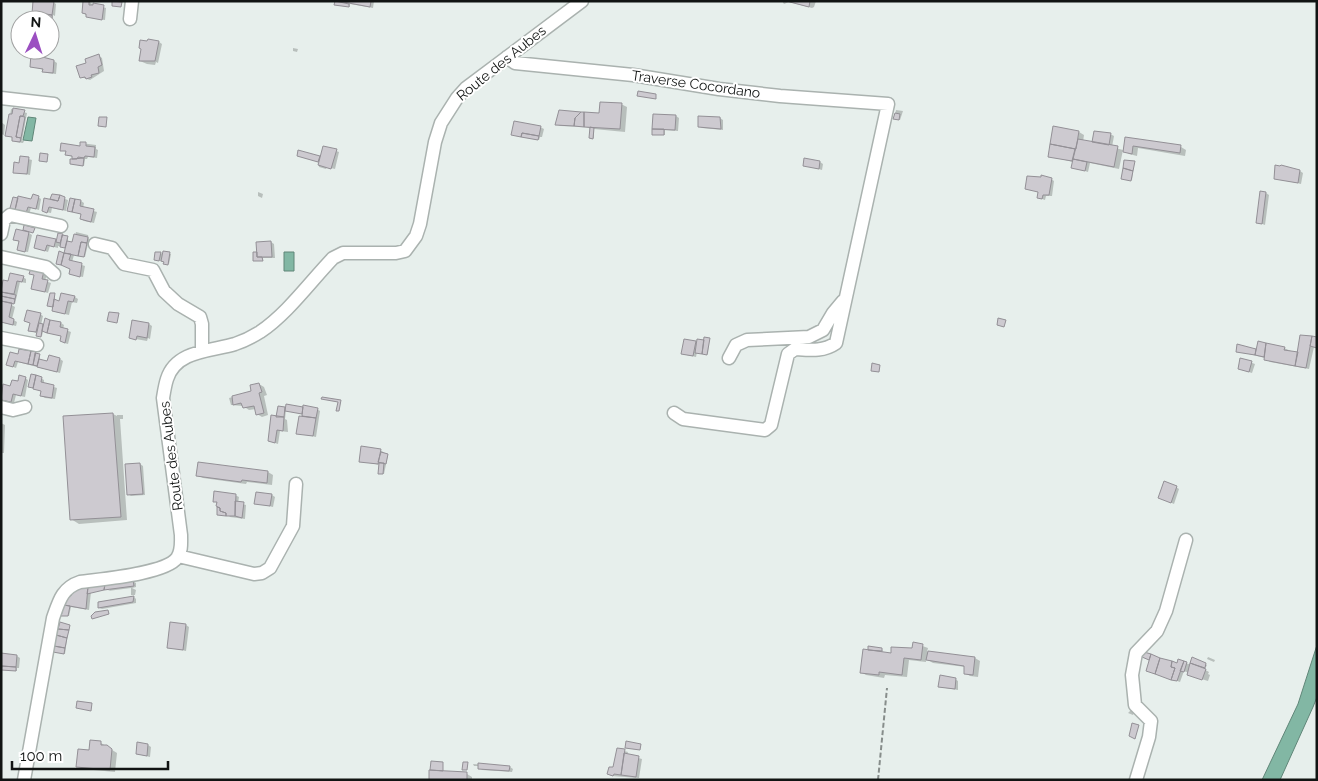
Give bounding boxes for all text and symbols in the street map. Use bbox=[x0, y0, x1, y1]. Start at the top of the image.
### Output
north arrow bbox=[10, 10, 60, 60]
text: N bbox=[30, 14, 42, 30]
street label: Route des Aubes bbox=[453, 22, 549, 104]
street label: Traverse Cocordano bbox=[631, 67, 761, 101]
street label: Route des Aubes bbox=[156, 400, 186, 512]
scale bar bbox=[12, 738, 169, 770]
text: 100 m bbox=[20, 747, 62, 765]

